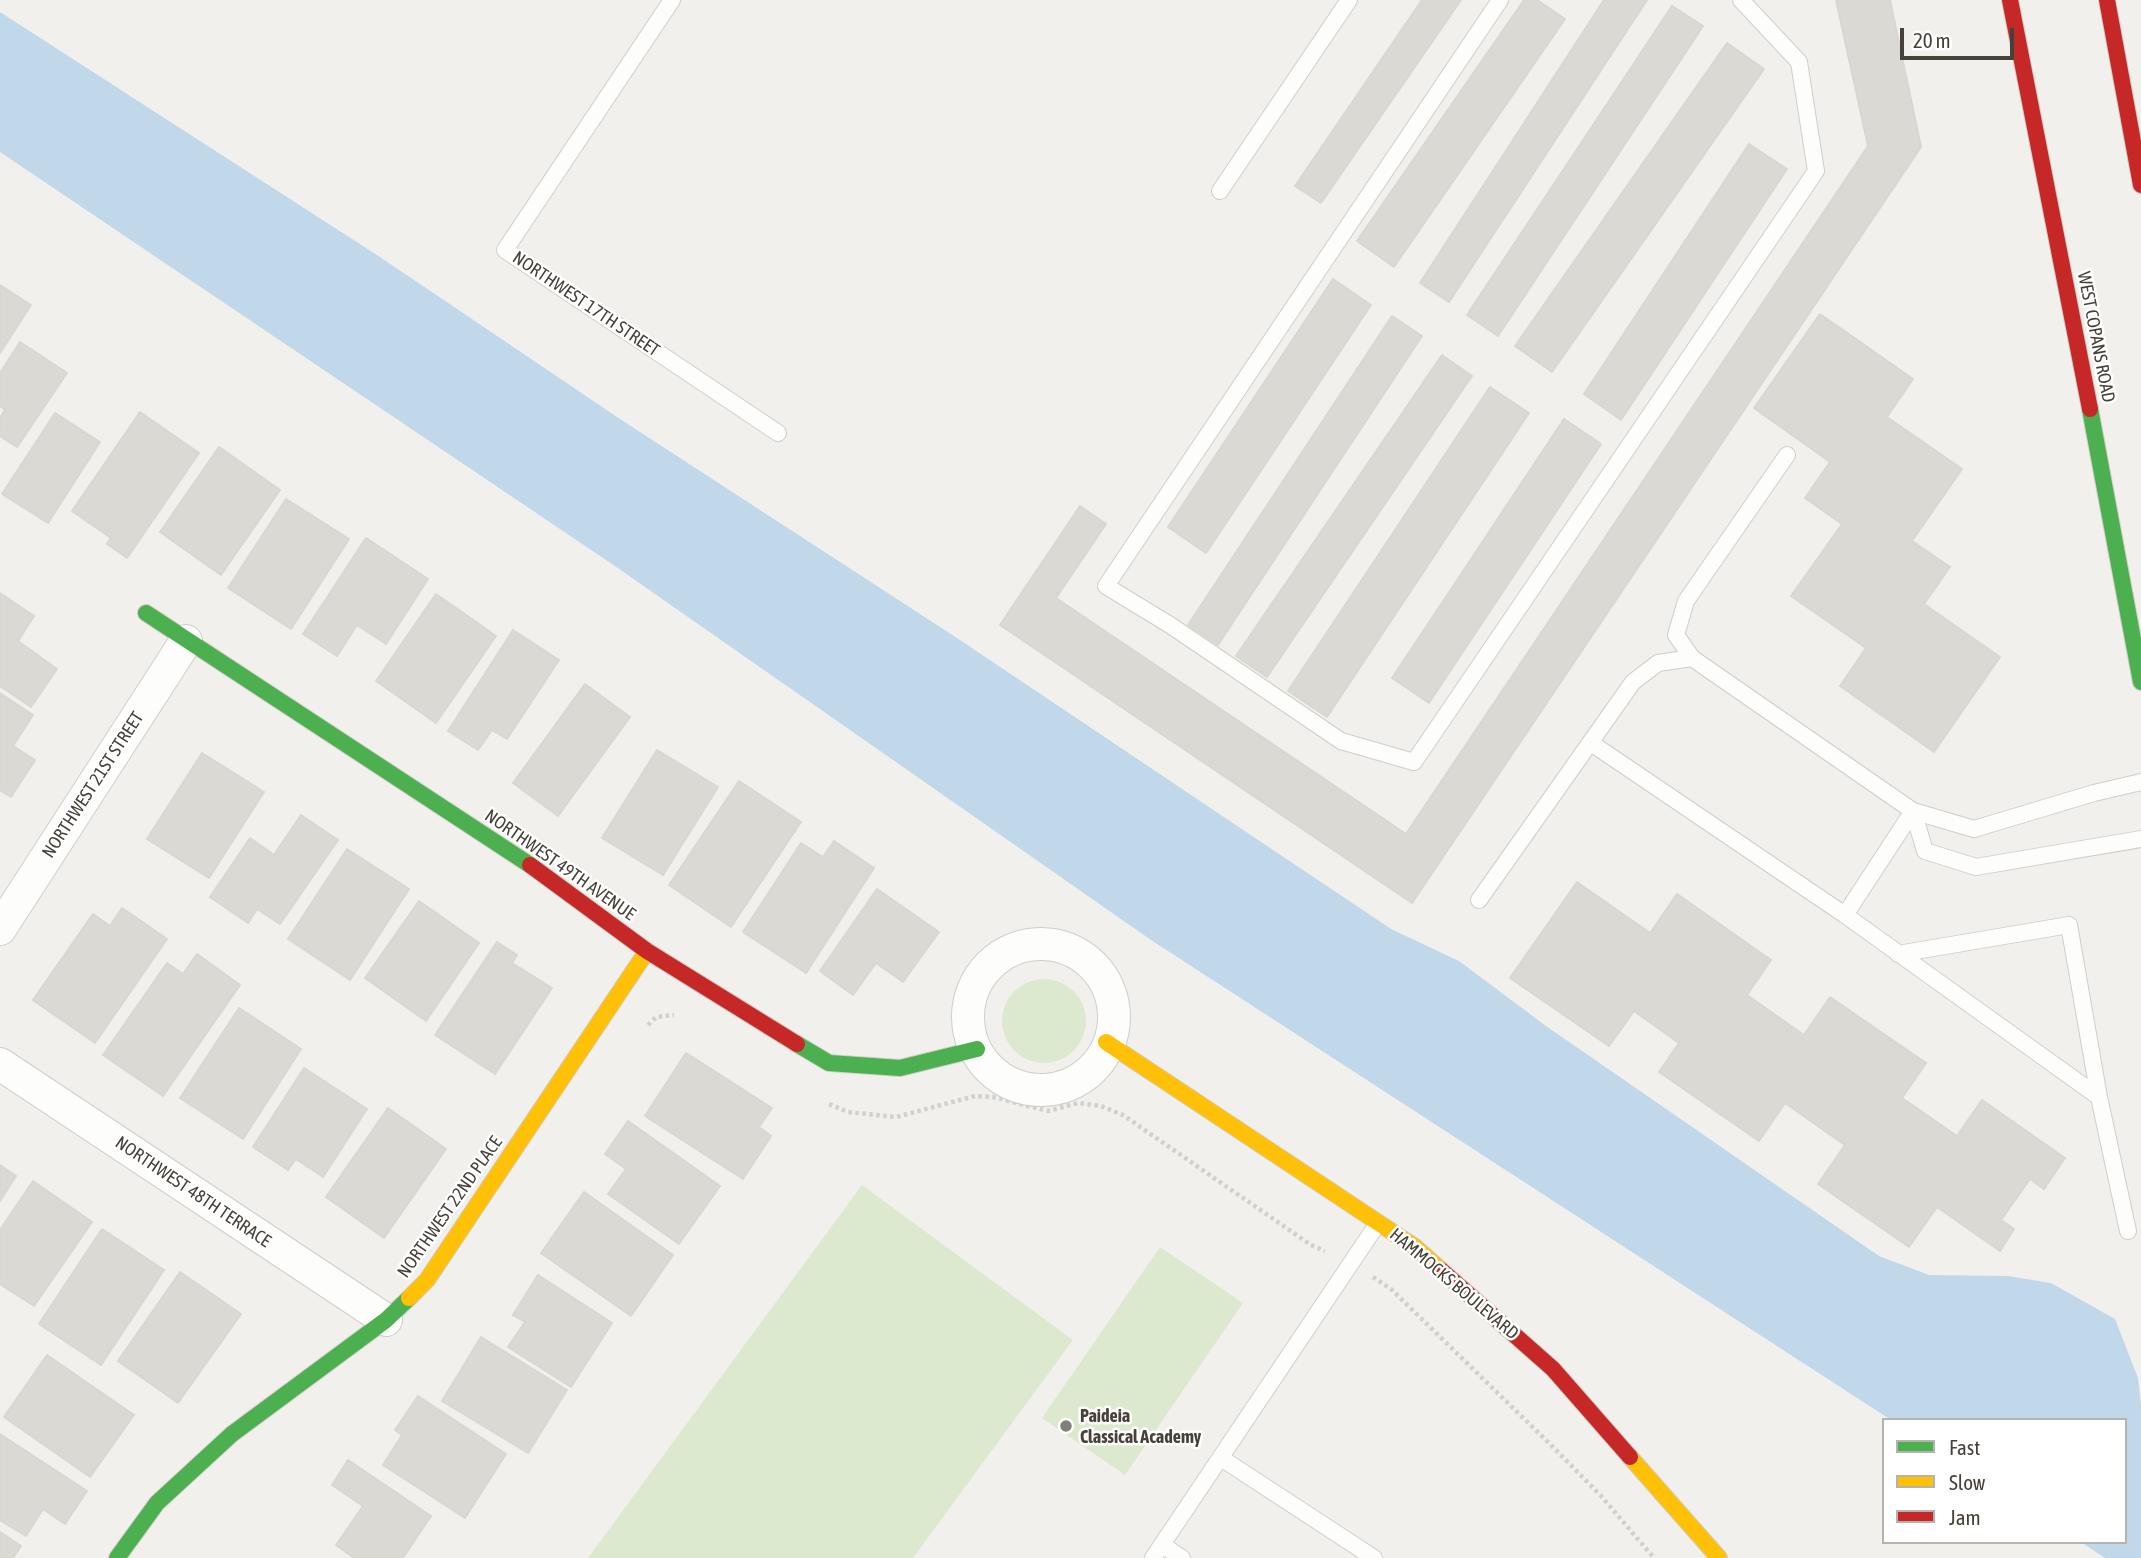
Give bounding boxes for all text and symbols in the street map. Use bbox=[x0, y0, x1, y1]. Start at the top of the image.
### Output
scale bar bbox=[1903, 14, 2017, 58]
text: 20 m bbox=[1913, 28, 1951, 52]
street label: NORTHWEST 17TH STREET bbox=[508, 247, 664, 361]
street label: WEST COPANS ROAD bbox=[2073, 270, 2119, 404]
street label: NORTHWEST 21ST STREET bbox=[38, 708, 148, 862]
street label: NORTHWEST 49TH AVENUE bbox=[481, 805, 639, 925]
street label: NORTHWEST 48TH TERRACE bbox=[111, 1132, 275, 1252]
street label: NORTHWEST 22ND PLACE bbox=[393, 1132, 507, 1282]
street label: HAMMOCKS BOULEVARD bbox=[1385, 1224, 1523, 1344]
place label: Paideia Classical Academy bbox=[1080, 1405, 1201, 1448]
marker: Paideia Classical Academy bbox=[1058, 1418, 1074, 1434]
legend bbox=[1882, 1418, 2127, 1544]
text: Fast bbox=[1949, 1435, 1980, 1459]
text: Slow bbox=[1949, 1470, 1985, 1494]
text: Jam bbox=[1949, 1505, 1981, 1529]

